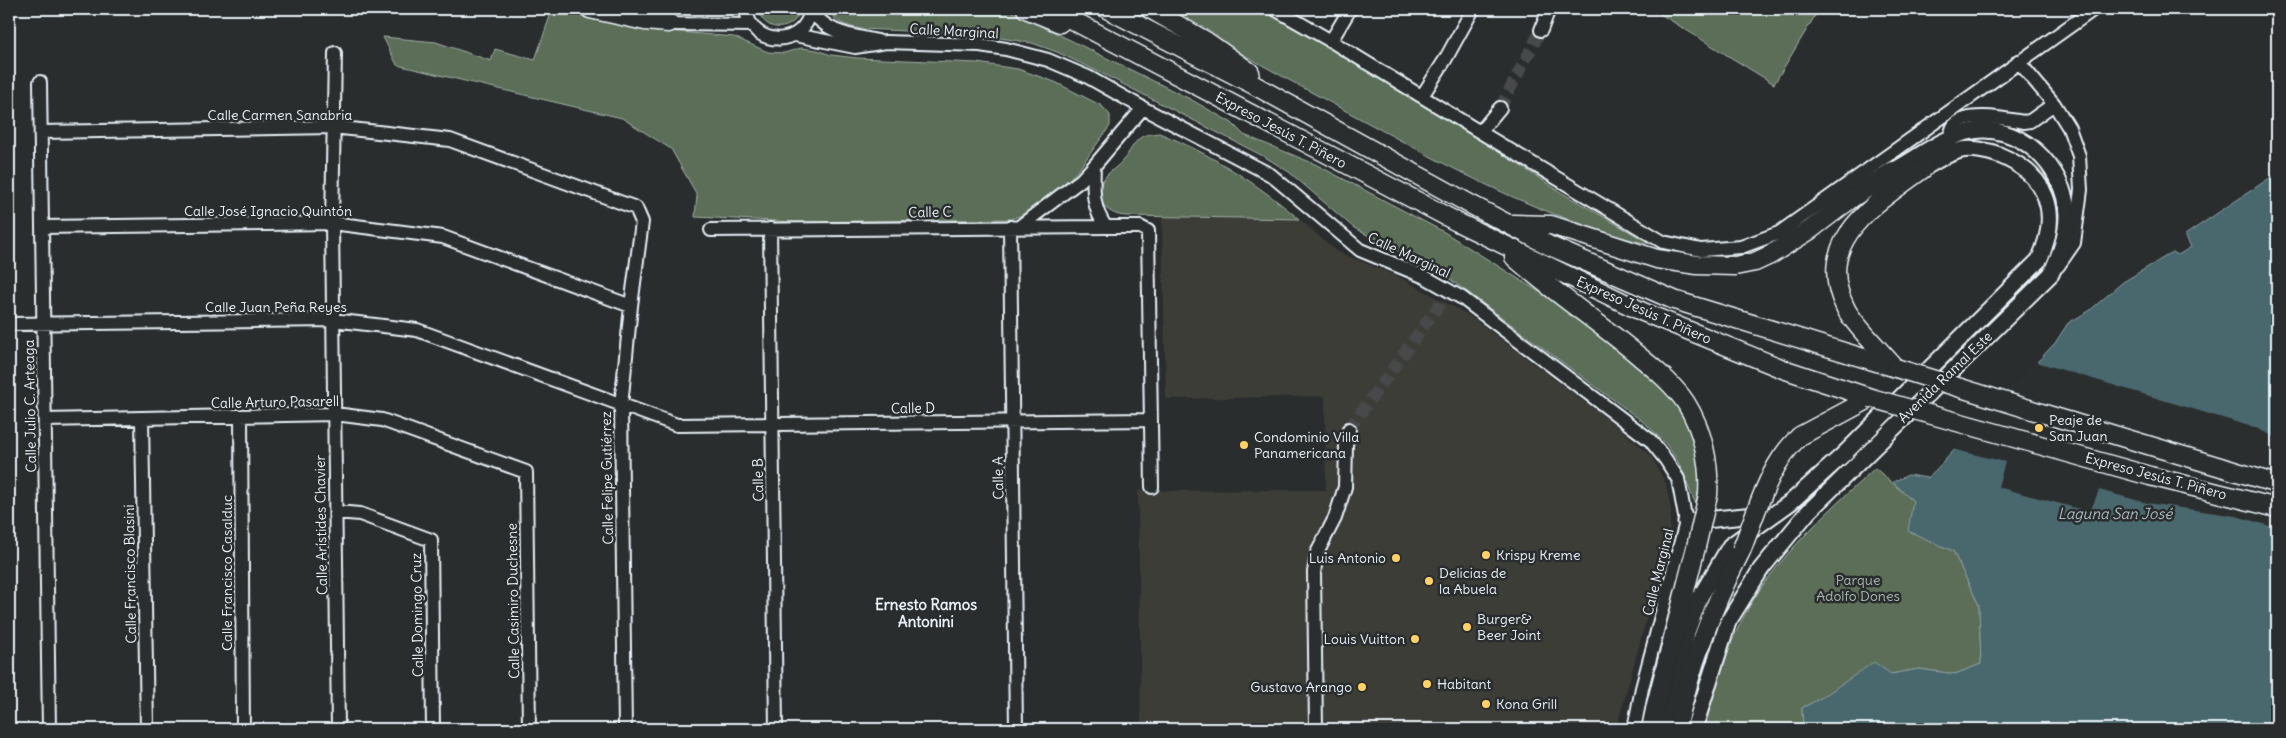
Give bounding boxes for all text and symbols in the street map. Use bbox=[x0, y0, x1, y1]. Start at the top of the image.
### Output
street label: Calle Marginal bbox=[909, 20, 999, 42]
street label: Expreso Jesús T. Piñero bbox=[1212, 88, 1350, 172]
street label: Calle Carmen Sanabria bbox=[208, 106, 352, 124]
street label: Calle José Ignacio Quintón bbox=[184, 202, 352, 220]
street label: Calle C bbox=[908, 203, 952, 221]
street label: Calle Marginal bbox=[1365, 228, 1453, 282]
street label: Expreso Jesús T. Piñero bbox=[1574, 272, 1714, 348]
street label: Calle Juan Peña Reyes bbox=[205, 298, 347, 316]
street label: Avenida Ramal Este bbox=[1894, 327, 1996, 427]
street label: Calle Julio C. Arteaga bbox=[20, 339, 40, 473]
street label: Calle Arturo Pasarell bbox=[211, 392, 339, 412]
street label: Calle D bbox=[891, 399, 935, 417]
street label: Calle Felipe Gutiérrez bbox=[597, 411, 617, 545]
place label: Peaje de San Juan bbox=[2049, 411, 2108, 445]
marker: Peaje de San Juan bbox=[2033, 422, 2045, 434]
place label: Condominio Villa Panamericana bbox=[1254, 428, 1359, 462]
marker: Condominio Villa Panamericana bbox=[1238, 439, 1250, 451]
street label: Expreso Jesús T. Piñero bbox=[2083, 448, 2229, 504]
street label: Calle Arístides Chavier bbox=[311, 454, 331, 595]
street label: Calle A bbox=[989, 456, 1007, 500]
street label: Calle B bbox=[749, 458, 767, 502]
street label: Calle Francisco Casalduc bbox=[218, 495, 236, 651]
street label: Calle Francisco Blasini bbox=[120, 504, 140, 644]
water label: Laguna San José bbox=[2058, 504, 2173, 523]
street label: Calle Casimiro Duchesne bbox=[503, 523, 523, 679]
street label: Calle Marginal bbox=[1638, 527, 1678, 617]
place label: Krispy Kreme bbox=[1496, 546, 1580, 564]
place label: Luis Antonio bbox=[1309, 549, 1386, 567]
marker: Krispy Kreme bbox=[1480, 549, 1492, 561]
street label: Calle Domingo Cruz bbox=[407, 552, 427, 677]
marker: Luis Antonio bbox=[1390, 552, 1402, 564]
place label: Delicias de la Abuela bbox=[1439, 564, 1506, 598]
park label: Parque Adolfo Dones bbox=[1816, 571, 1900, 605]
marker: Delicias de la Abuela bbox=[1423, 575, 1435, 587]
district label: Ernesto Ramos Antonini bbox=[875, 595, 977, 631]
place label: Burger& Beer Joint bbox=[1477, 610, 1541, 644]
marker: Burger& Beer Joint bbox=[1461, 621, 1473, 633]
place label: Louis Vuitton bbox=[1324, 630, 1405, 648]
marker: Louis Vuitton bbox=[1409, 633, 1421, 645]
place label: Habitant bbox=[1437, 675, 1492, 693]
place label: Gustavo Arango bbox=[1250, 678, 1352, 696]
marker: Habitant bbox=[1421, 678, 1433, 690]
marker: Gustavo Arango bbox=[1356, 681, 1368, 693]
place label: Kona Grill bbox=[1496, 695, 1557, 713]
marker: Kona Grill bbox=[1480, 698, 1492, 710]

